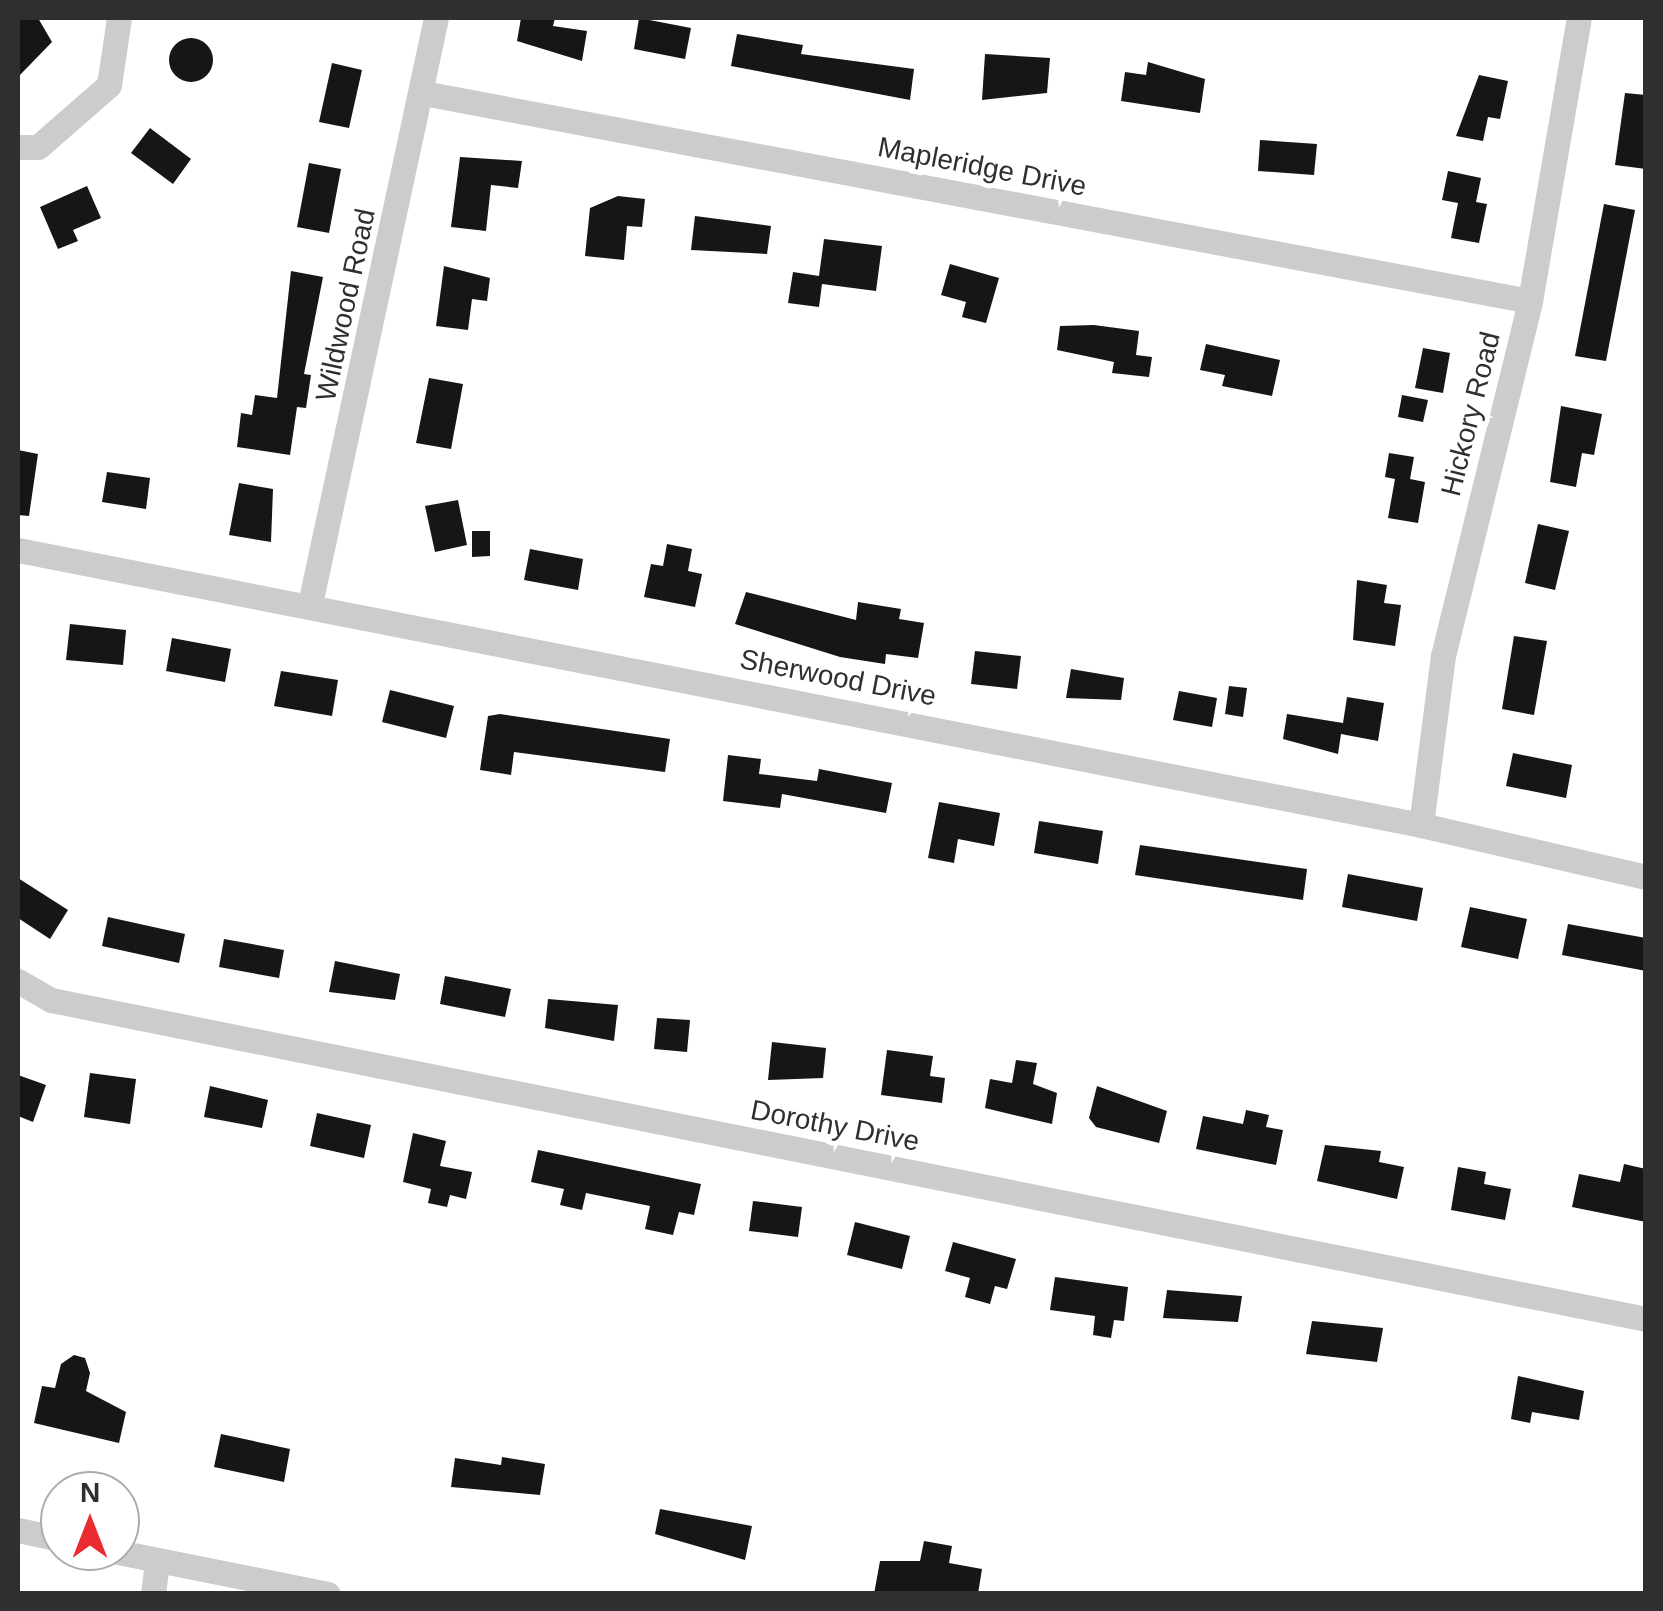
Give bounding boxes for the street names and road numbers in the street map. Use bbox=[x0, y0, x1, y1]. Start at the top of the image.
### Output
street label: Mapleridge Drive bbox=[875, 130, 1089, 204]
street label: Wildwood Road bbox=[309, 206, 383, 404]
street label: Hickory Road bbox=[1434, 328, 1508, 500]
street label: Sherwood Drive bbox=[737, 643, 939, 713]
street label: Dorothy Drive bbox=[748, 1093, 922, 1159]

